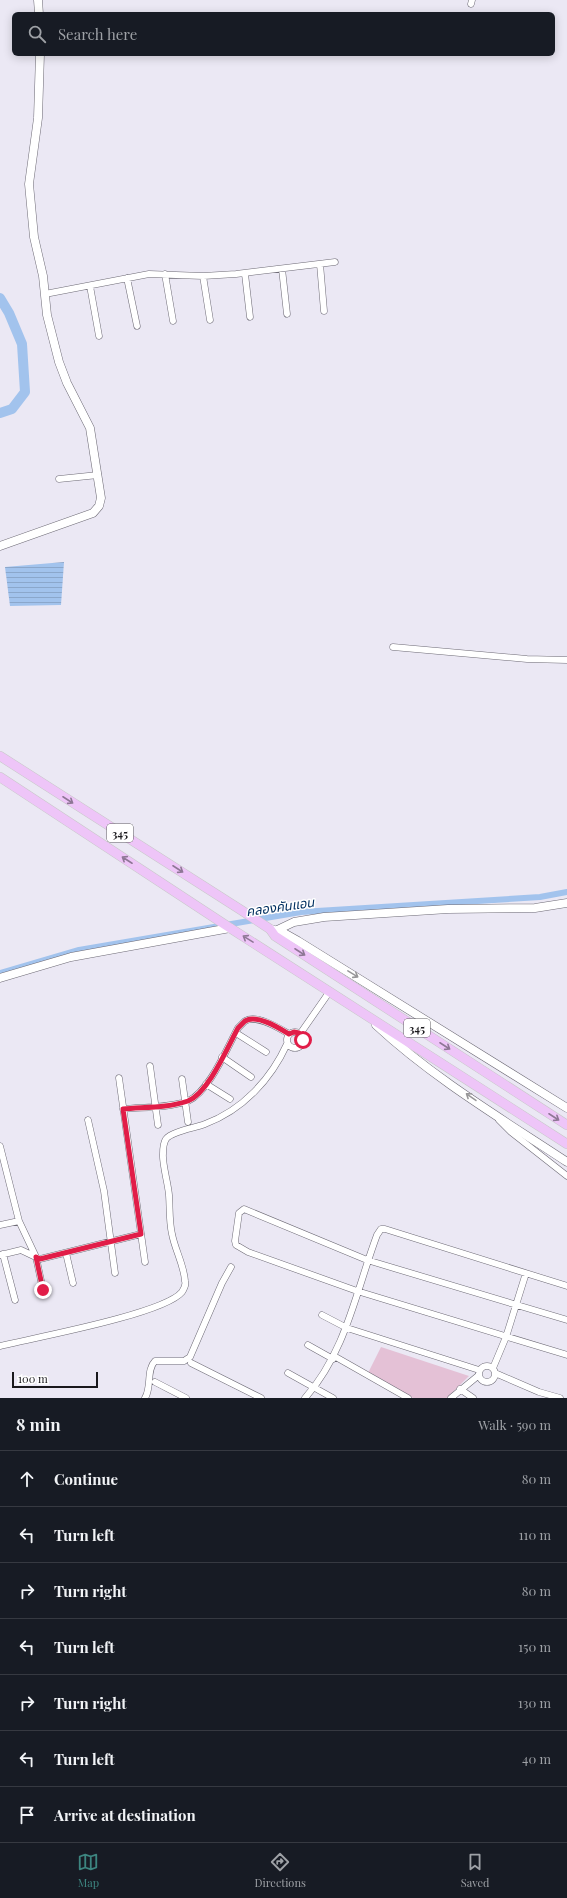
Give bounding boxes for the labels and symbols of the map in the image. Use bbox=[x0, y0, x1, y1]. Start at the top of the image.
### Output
one-way arrow bbox=[62, 796, 74, 804]
road number: 345 bbox=[107, 824, 133, 842]
one-way arrow bbox=[122, 856, 133, 864]
one-way arrow bbox=[172, 866, 184, 874]
water label: คลองคันแอน bbox=[245, 893, 316, 919]
one-way arrow bbox=[242, 935, 253, 943]
one-way arrow bbox=[295, 948, 306, 956]
one-way arrow bbox=[347, 970, 358, 978]
road number: 345 bbox=[404, 1019, 430, 1037]
route start bbox=[294, 1031, 312, 1049]
one-way arrow bbox=[439, 1042, 450, 1050]
one-way arrow bbox=[466, 1093, 477, 1101]
one-way arrow bbox=[548, 1113, 559, 1121]
route end bbox=[34, 1281, 52, 1299]
scale bar bbox=[12, 1370, 98, 1389]

